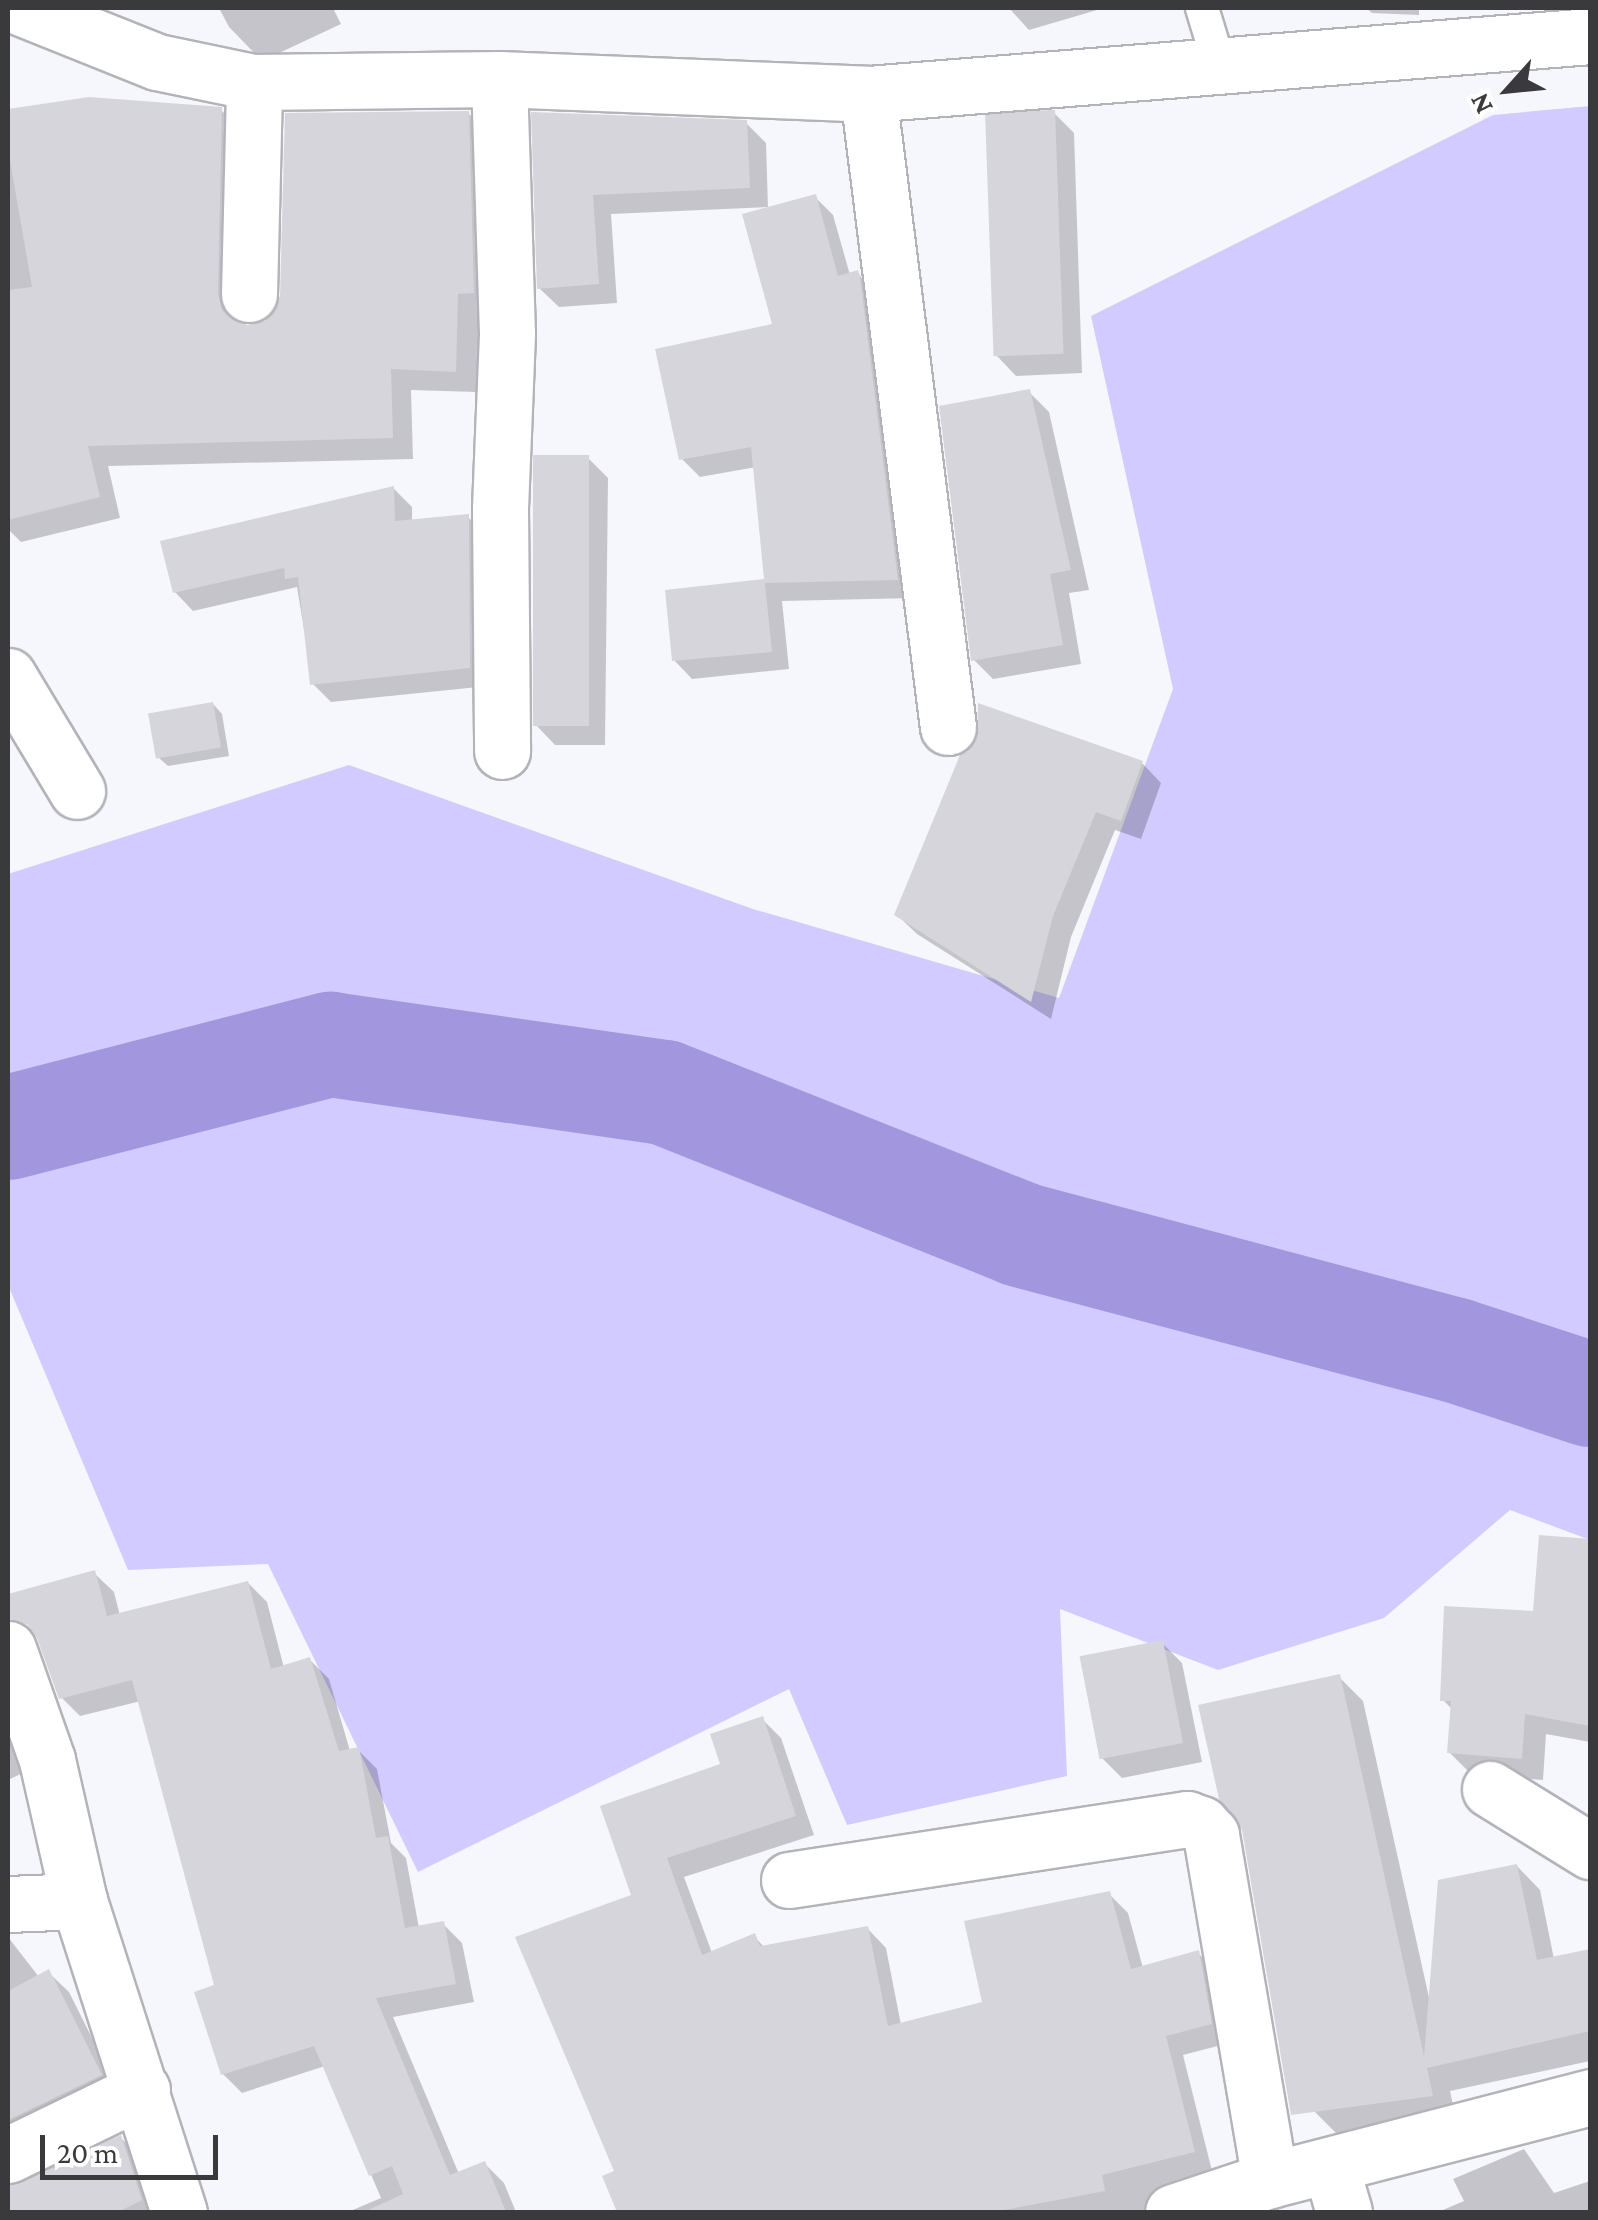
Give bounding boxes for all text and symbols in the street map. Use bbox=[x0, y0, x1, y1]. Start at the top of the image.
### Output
north arrow bbox=[1458, 40, 1558, 140]
text: N bbox=[1463, 88, 1499, 119]
scale bar bbox=[45, 2115, 222, 2177]
text: 20 m bbox=[57, 2136, 118, 2169]

